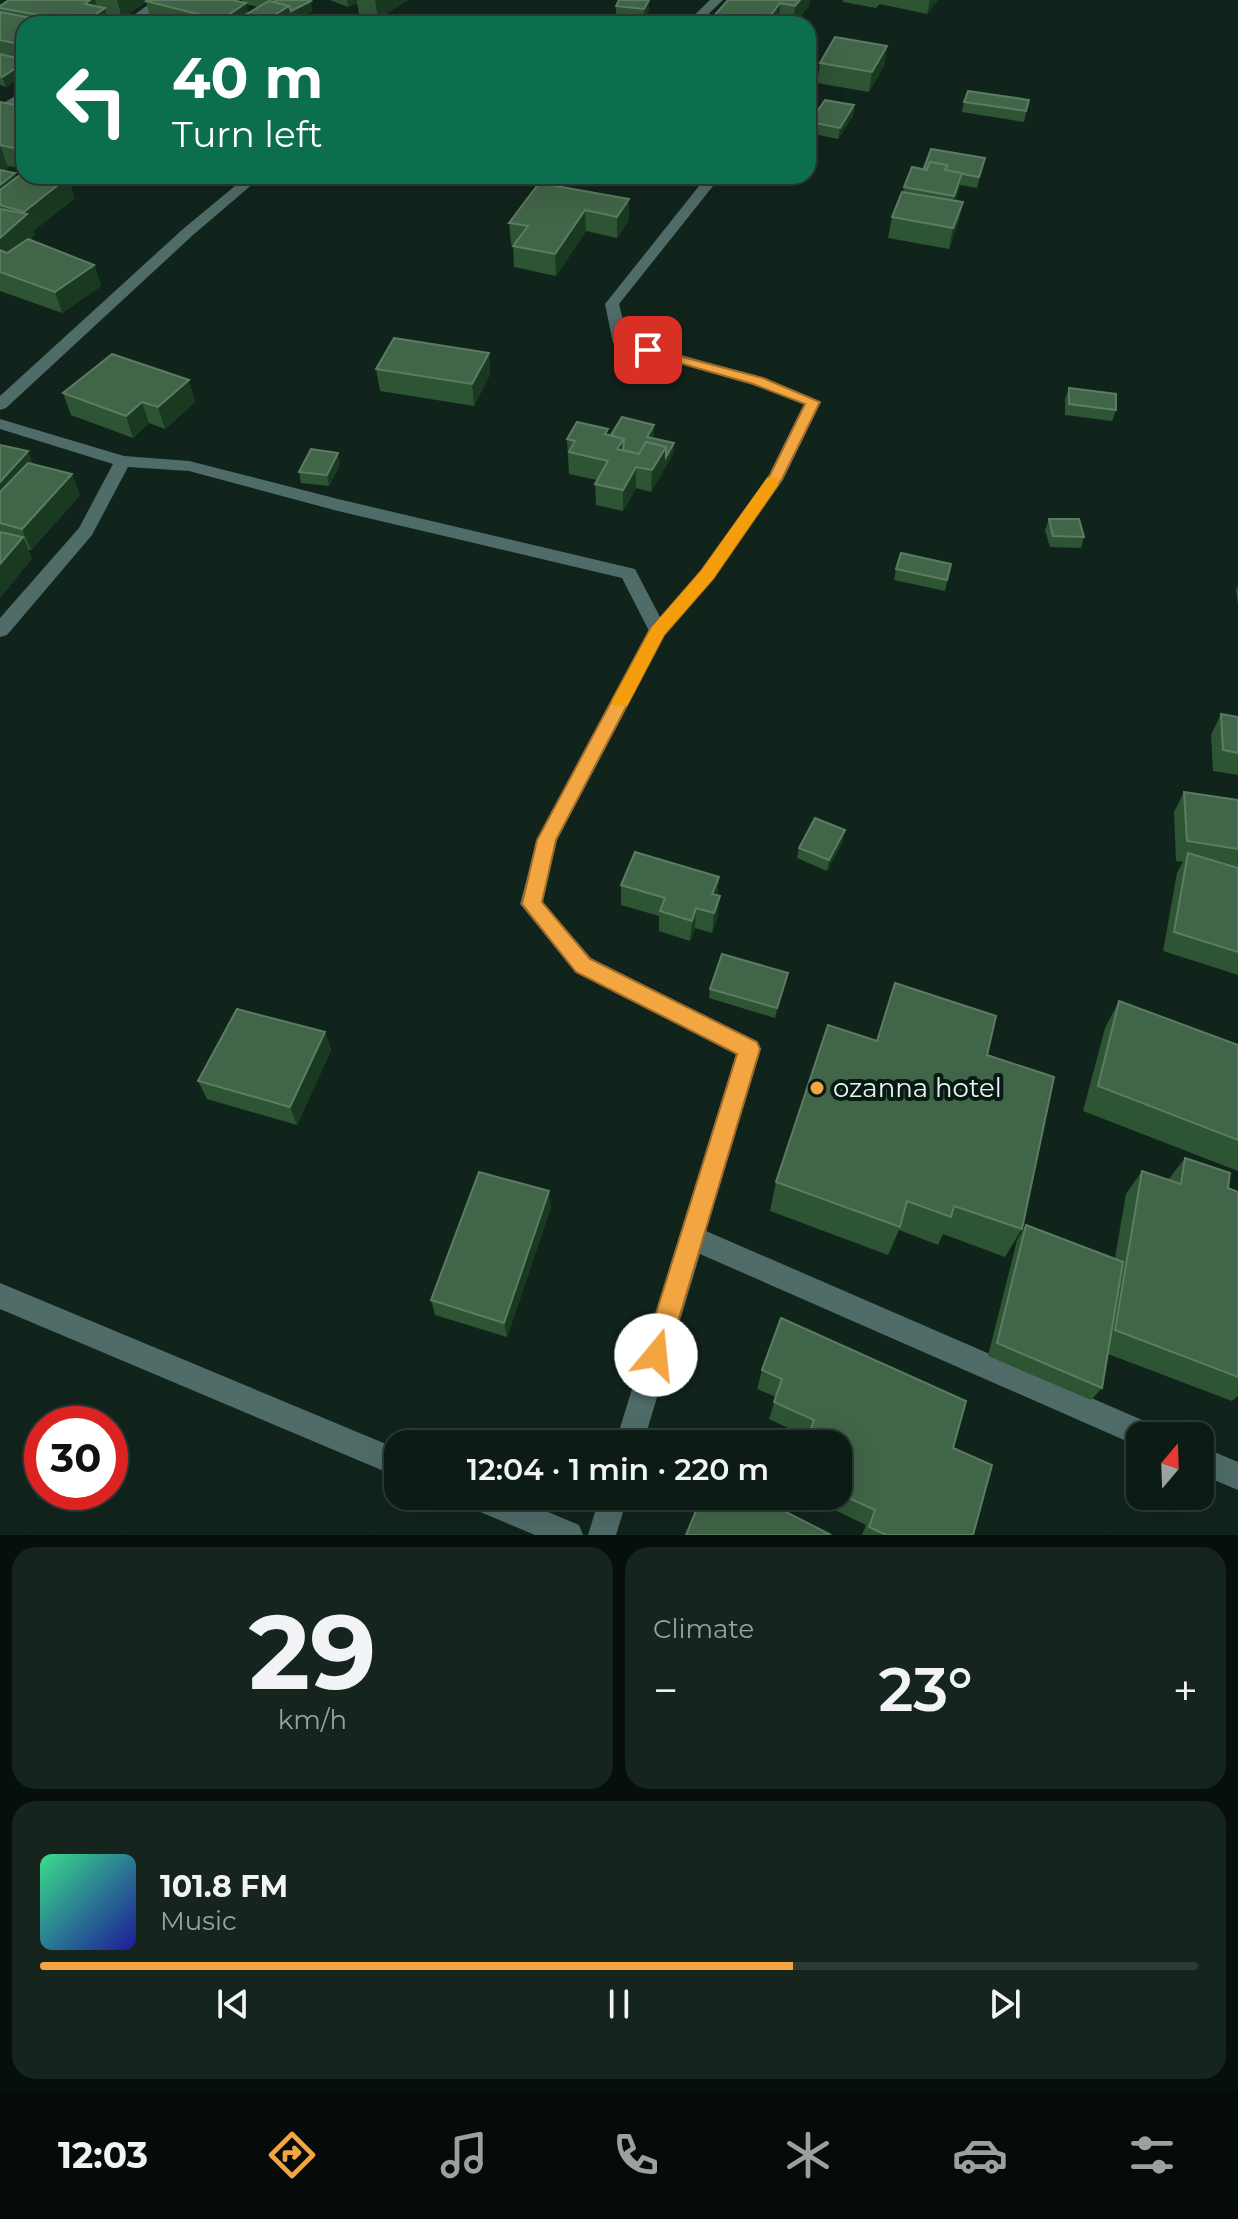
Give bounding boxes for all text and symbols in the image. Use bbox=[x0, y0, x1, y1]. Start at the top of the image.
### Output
text: 40 m bbox=[172, 44, 323, 112]
icon: left bbox=[40, 48, 144, 152]
text: Turn left bbox=[172, 112, 323, 156]
pin bbox=[614, 316, 682, 384]
icon: arrive bbox=[626, 328, 670, 372]
place label: ozanna hotel bbox=[833, 1072, 1002, 1104]
marker: ozanna hotel bbox=[808, 1079, 826, 1097]
position arrow bbox=[614, 1313, 698, 1397]
speed limit sign: 30 bbox=[24, 1406, 128, 1510]
north arrow bbox=[1126, 1422, 1214, 1510]
map controls bbox=[1126, 1422, 1214, 1510]
text: 12:04 · 1 min · 220 m bbox=[467, 1451, 769, 1488]
text: 29 bbox=[249, 1588, 376, 1715]
text: Climate bbox=[653, 1613, 754, 1645]
text: 23° bbox=[878, 1653, 973, 1726]
text: − bbox=[653, 1663, 678, 1717]
text: + bbox=[1173, 1663, 1198, 1717]
text: km/h bbox=[278, 1704, 347, 1736]
text: 101.8 FM bbox=[160, 1868, 288, 1905]
text: Music bbox=[160, 1905, 237, 1937]
icon: previous bbox=[211, 1982, 255, 2026]
icon: pause bbox=[597, 1982, 641, 2026]
icon: next bbox=[983, 1982, 1027, 2026]
icon: directions bbox=[264, 2127, 320, 2183]
icon: music bbox=[436, 2127, 492, 2183]
icon: phone bbox=[608, 2127, 664, 2183]
icon: climate bbox=[780, 2127, 836, 2183]
icon: car bbox=[952, 2127, 1008, 2183]
icon: filters bbox=[1124, 2127, 1180, 2183]
text: 12:03 bbox=[58, 2133, 148, 2177]

